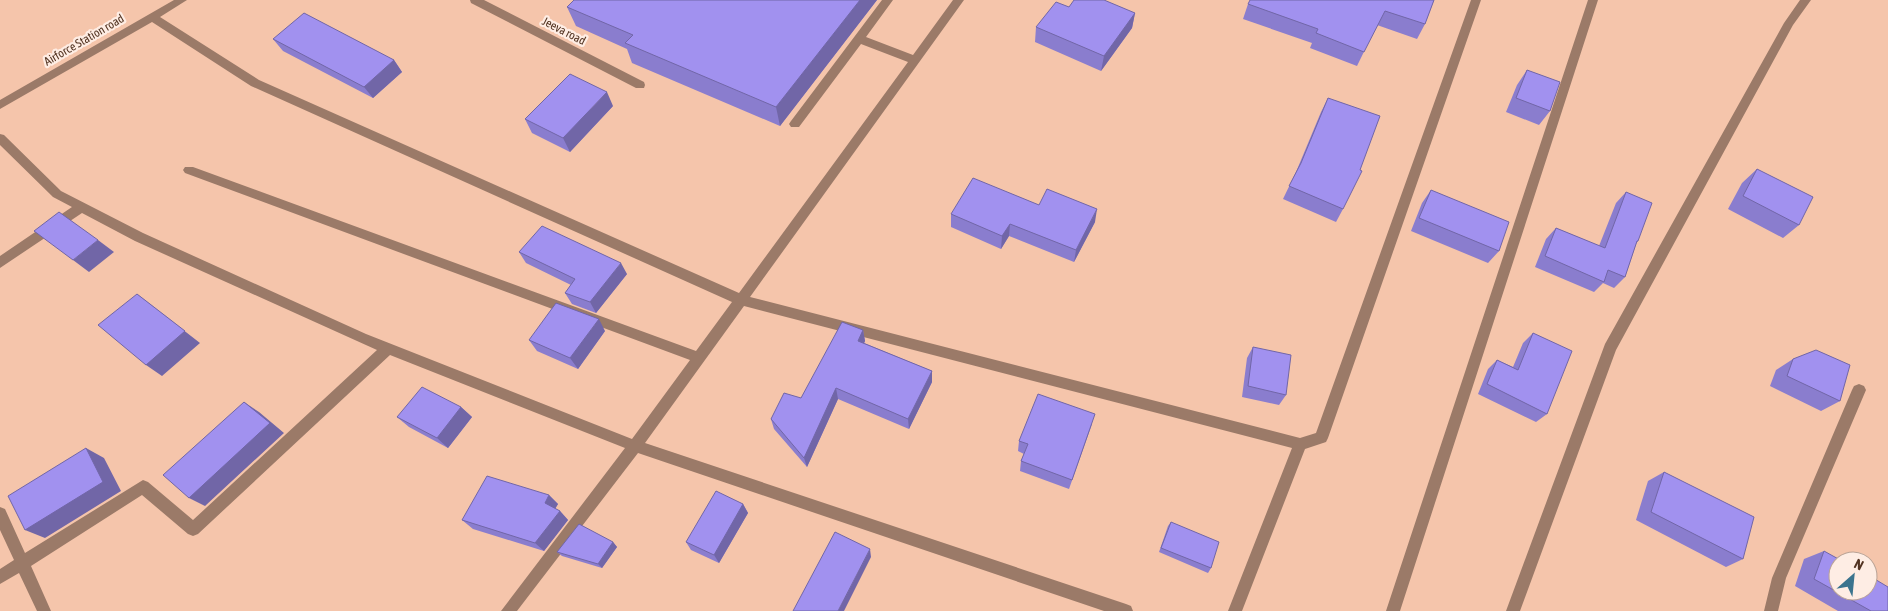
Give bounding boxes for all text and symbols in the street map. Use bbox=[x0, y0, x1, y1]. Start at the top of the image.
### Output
street label: Airforce Station road bbox=[42, 11, 126, 69]
street label: Jeeva road bbox=[540, 14, 588, 48]
north arrow bbox=[1828, 551, 1878, 601]
text: N bbox=[1852, 555, 1866, 573]

